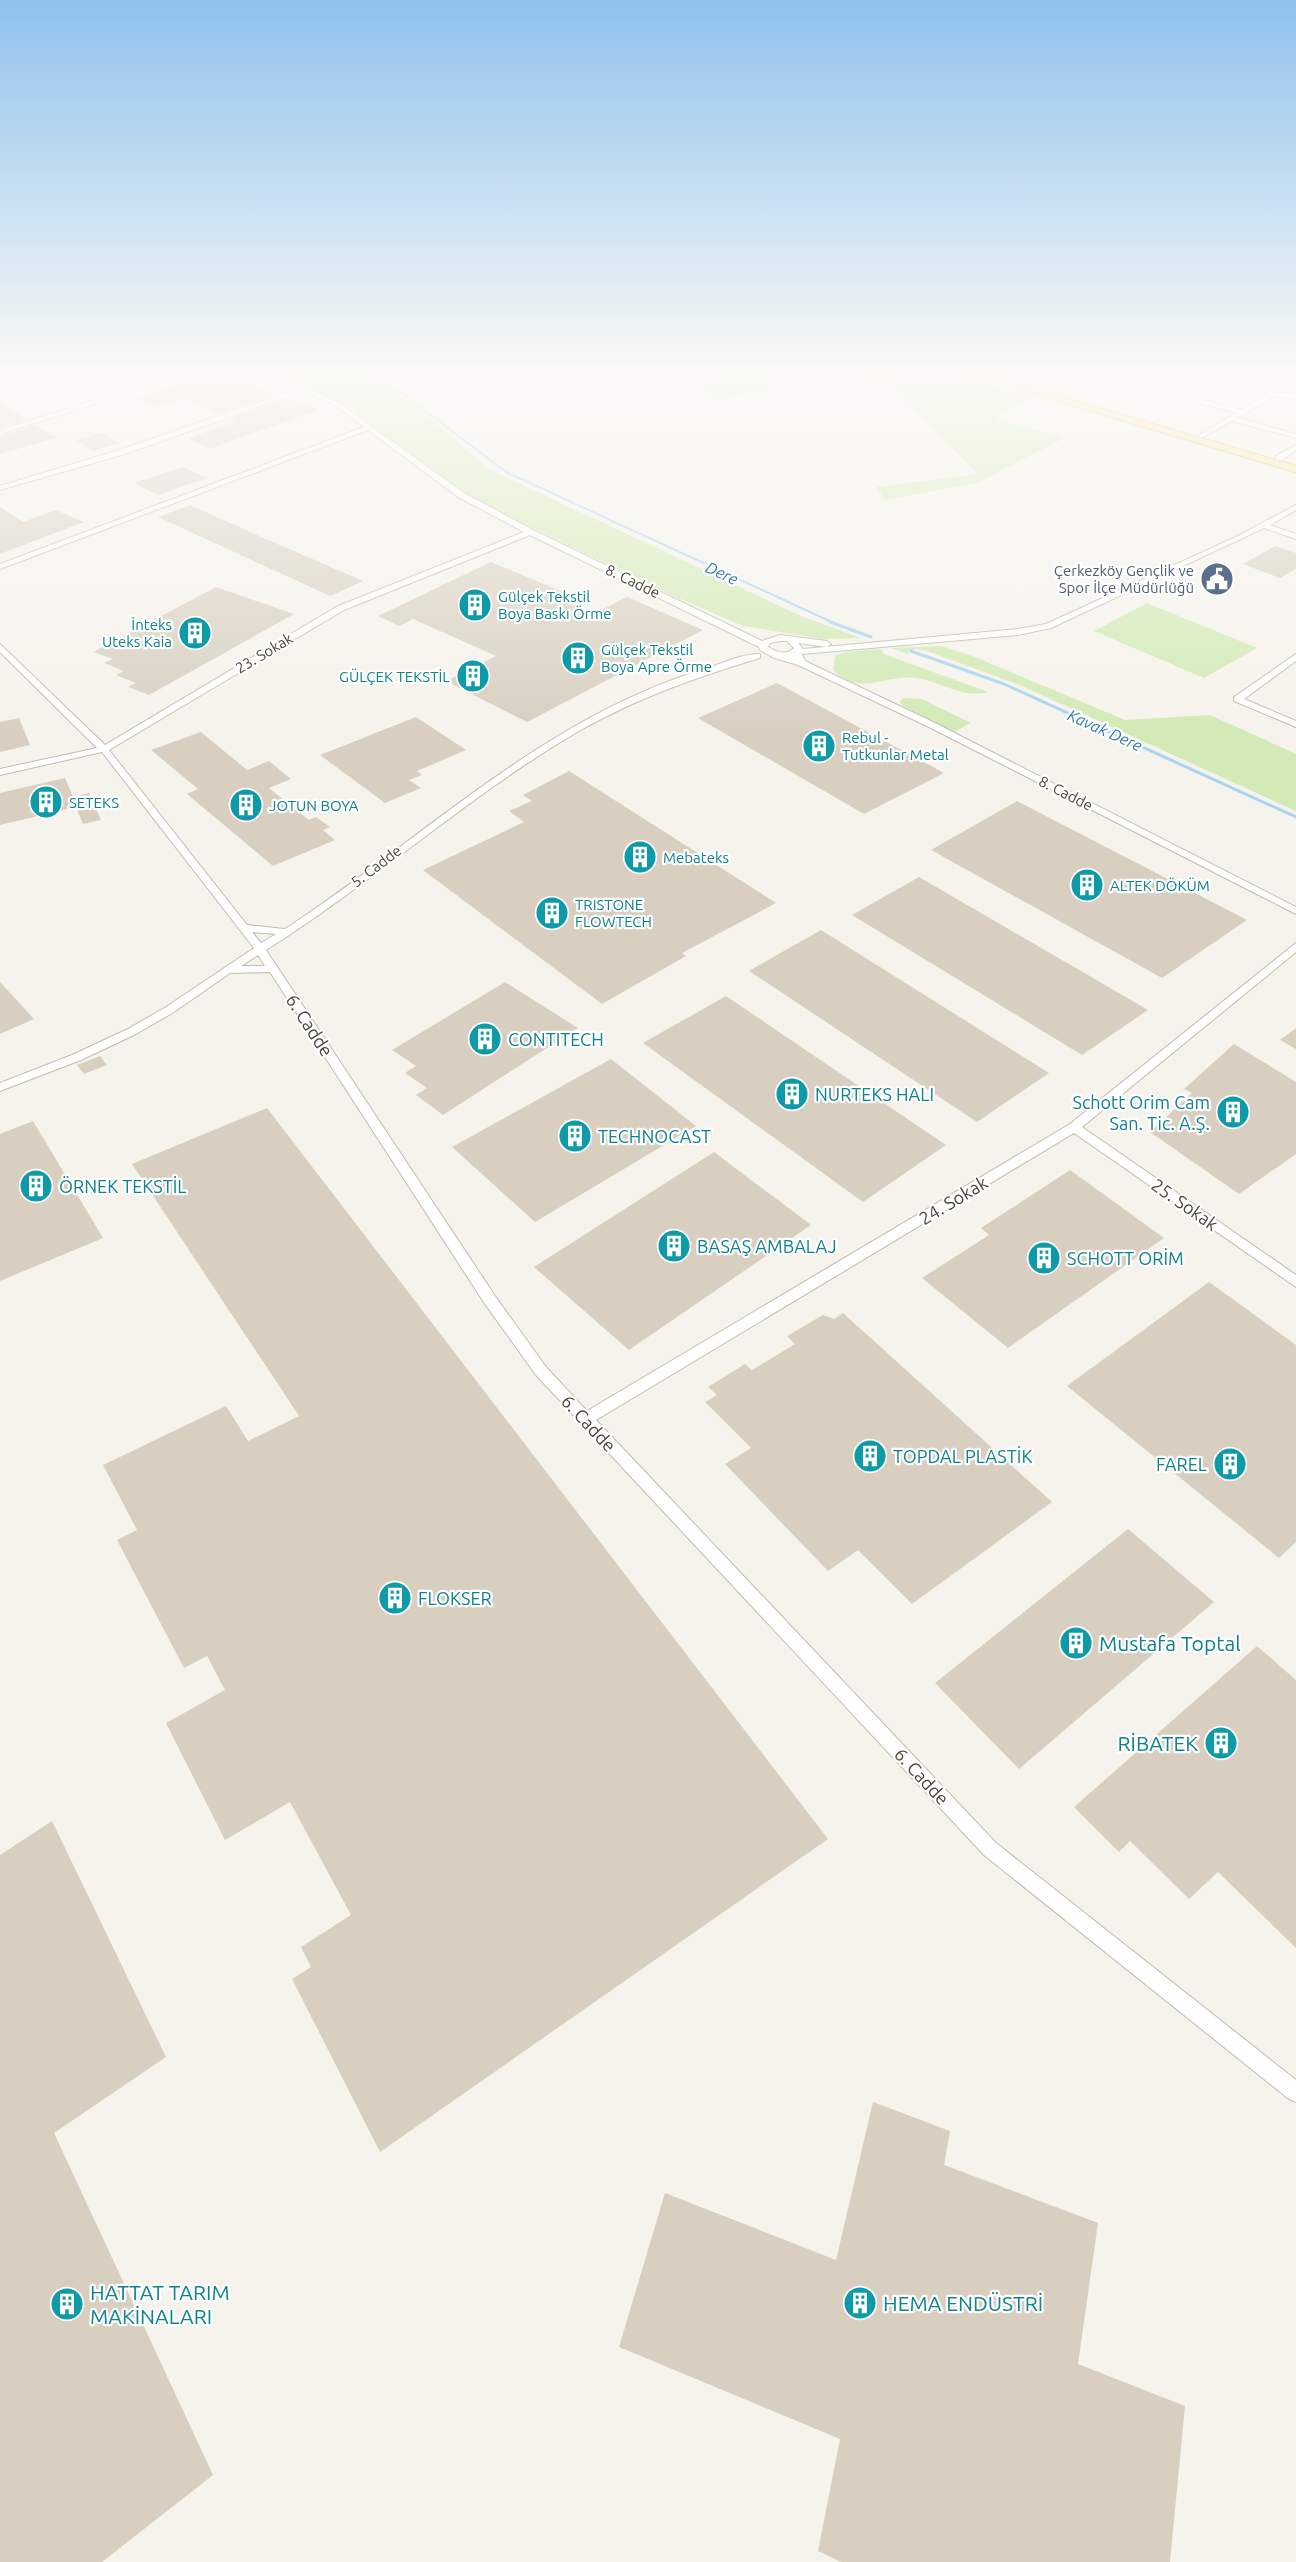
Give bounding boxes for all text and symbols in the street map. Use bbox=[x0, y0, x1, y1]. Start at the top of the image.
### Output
water label: Dere bbox=[703, 558, 741, 588]
street label: 8. Cadde bbox=[603, 561, 663, 601]
public building icon: Çerkezköy Gençlik ve Spor İlçe Müdürlüğü bbox=[1199, 561, 1235, 597]
place label: Çerkezköy Gençlik ve Spor İlçe Müdürlüğü bbox=[1054, 562, 1194, 596]
building icon: Gülçek Tekstil Boya Baskı Örme bbox=[457, 587, 493, 623]
place label: Gülçek Tekstil Boya Baskı Örme bbox=[498, 588, 612, 622]
building icon: İnteks Uteks Kaia bbox=[177, 615, 213, 651]
place label: İnteks Uteks Kaia bbox=[102, 616, 172, 650]
street label: 23. Sokak bbox=[232, 629, 296, 677]
building icon: Gülçek Tekstil Boya Apre Örme bbox=[560, 640, 596, 676]
place label: Gülçek Tekstil Boya Apre Örme bbox=[601, 641, 712, 675]
building icon: GÜLÇEK TEKSTİL bbox=[455, 658, 491, 694]
place label: GÜLÇEK TEKSTİL bbox=[339, 668, 450, 685]
water label: Kavak Dere bbox=[1065, 706, 1145, 754]
building icon: Rebul - Tutkunlar Metal bbox=[801, 728, 837, 764]
place label: Rebul - Tutkunlar Metal bbox=[842, 729, 949, 763]
street label: 8. Cadde bbox=[1036, 772, 1096, 814]
building icon: SETEKS bbox=[28, 784, 64, 820]
building icon: JOTUN BOYA bbox=[228, 787, 264, 823]
place label: SETEKS bbox=[69, 794, 119, 811]
place label: JOTUN BOYA bbox=[269, 797, 359, 814]
building icon: Mebateks bbox=[622, 839, 658, 875]
street label: 5. Cadde bbox=[348, 842, 404, 890]
place label: Mebateks bbox=[663, 849, 729, 866]
building icon: ALTEK DÖKÜM bbox=[1069, 867, 1105, 903]
place label: ALTEK DÖKÜM bbox=[1110, 877, 1210, 894]
building icon: TRISTONE FLOWTECH bbox=[534, 895, 570, 931]
place label: TRISTONE FLOWTECH bbox=[575, 896, 652, 930]
street label: 6. Cadde bbox=[283, 990, 337, 1060]
building icon: CONTITECH bbox=[467, 1021, 503, 1057]
place label: CONTITECH bbox=[508, 1029, 604, 1049]
building icon: NURTEKS HALI bbox=[774, 1076, 810, 1112]
place label: NURTEKS HALI bbox=[815, 1084, 934, 1104]
place label: Schott Orim Cam San. Tic. A.Ş. bbox=[1072, 1092, 1210, 1133]
building icon: Schott Orim Cam San. Tic. A.Ş. bbox=[1215, 1094, 1251, 1130]
building icon: TECHNOCAST bbox=[557, 1118, 593, 1154]
place label: TECHNOCAST bbox=[598, 1126, 711, 1146]
building icon: ÖRNEK TEKSTİL bbox=[18, 1168, 54, 1204]
street label: 24. Sokak bbox=[915, 1172, 991, 1228]
street label: 25. Sokak bbox=[1148, 1174, 1222, 1234]
place label: ÖRNEK TEKSTİL bbox=[59, 1176, 186, 1196]
building icon: BASAŞ AMBALAJ bbox=[656, 1228, 692, 1264]
place label: BASAŞ AMBALAJ bbox=[697, 1236, 837, 1256]
building icon: SCHOTT ORİM bbox=[1026, 1240, 1062, 1276]
place label: SCHOTT ORİM bbox=[1067, 1248, 1184, 1268]
street label: 6. Cadde bbox=[558, 1391, 620, 1455]
building icon: TOPDAL PLASTİK bbox=[852, 1438, 888, 1474]
place label: TOPDAL PLASTİK bbox=[893, 1446, 1032, 1466]
building icon: FAREL bbox=[1212, 1446, 1248, 1482]
place label: FAREL bbox=[1156, 1454, 1207, 1474]
building icon: FLOKSER bbox=[377, 1580, 413, 1616]
place label: FLOKSER bbox=[418, 1588, 492, 1608]
building icon: Mustafa Toptal bbox=[1058, 1625, 1094, 1661]
place label: Mustafa Toptal bbox=[1099, 1631, 1241, 1655]
building icon: RİBATEK bbox=[1203, 1725, 1239, 1761]
place label: RİBATEK bbox=[1117, 1731, 1198, 1755]
street label: 6. Cadde bbox=[891, 1744, 953, 1808]
place label: HATTAT TARIM MAKİNALARI bbox=[90, 2280, 230, 2328]
building icon: HEMA ENDÜSTRİ bbox=[842, 2285, 878, 2321]
building icon: HATTAT TARIM MAKİNALARI bbox=[49, 2286, 85, 2322]
place label: HEMA ENDÜSTRİ bbox=[883, 2291, 1043, 2315]

